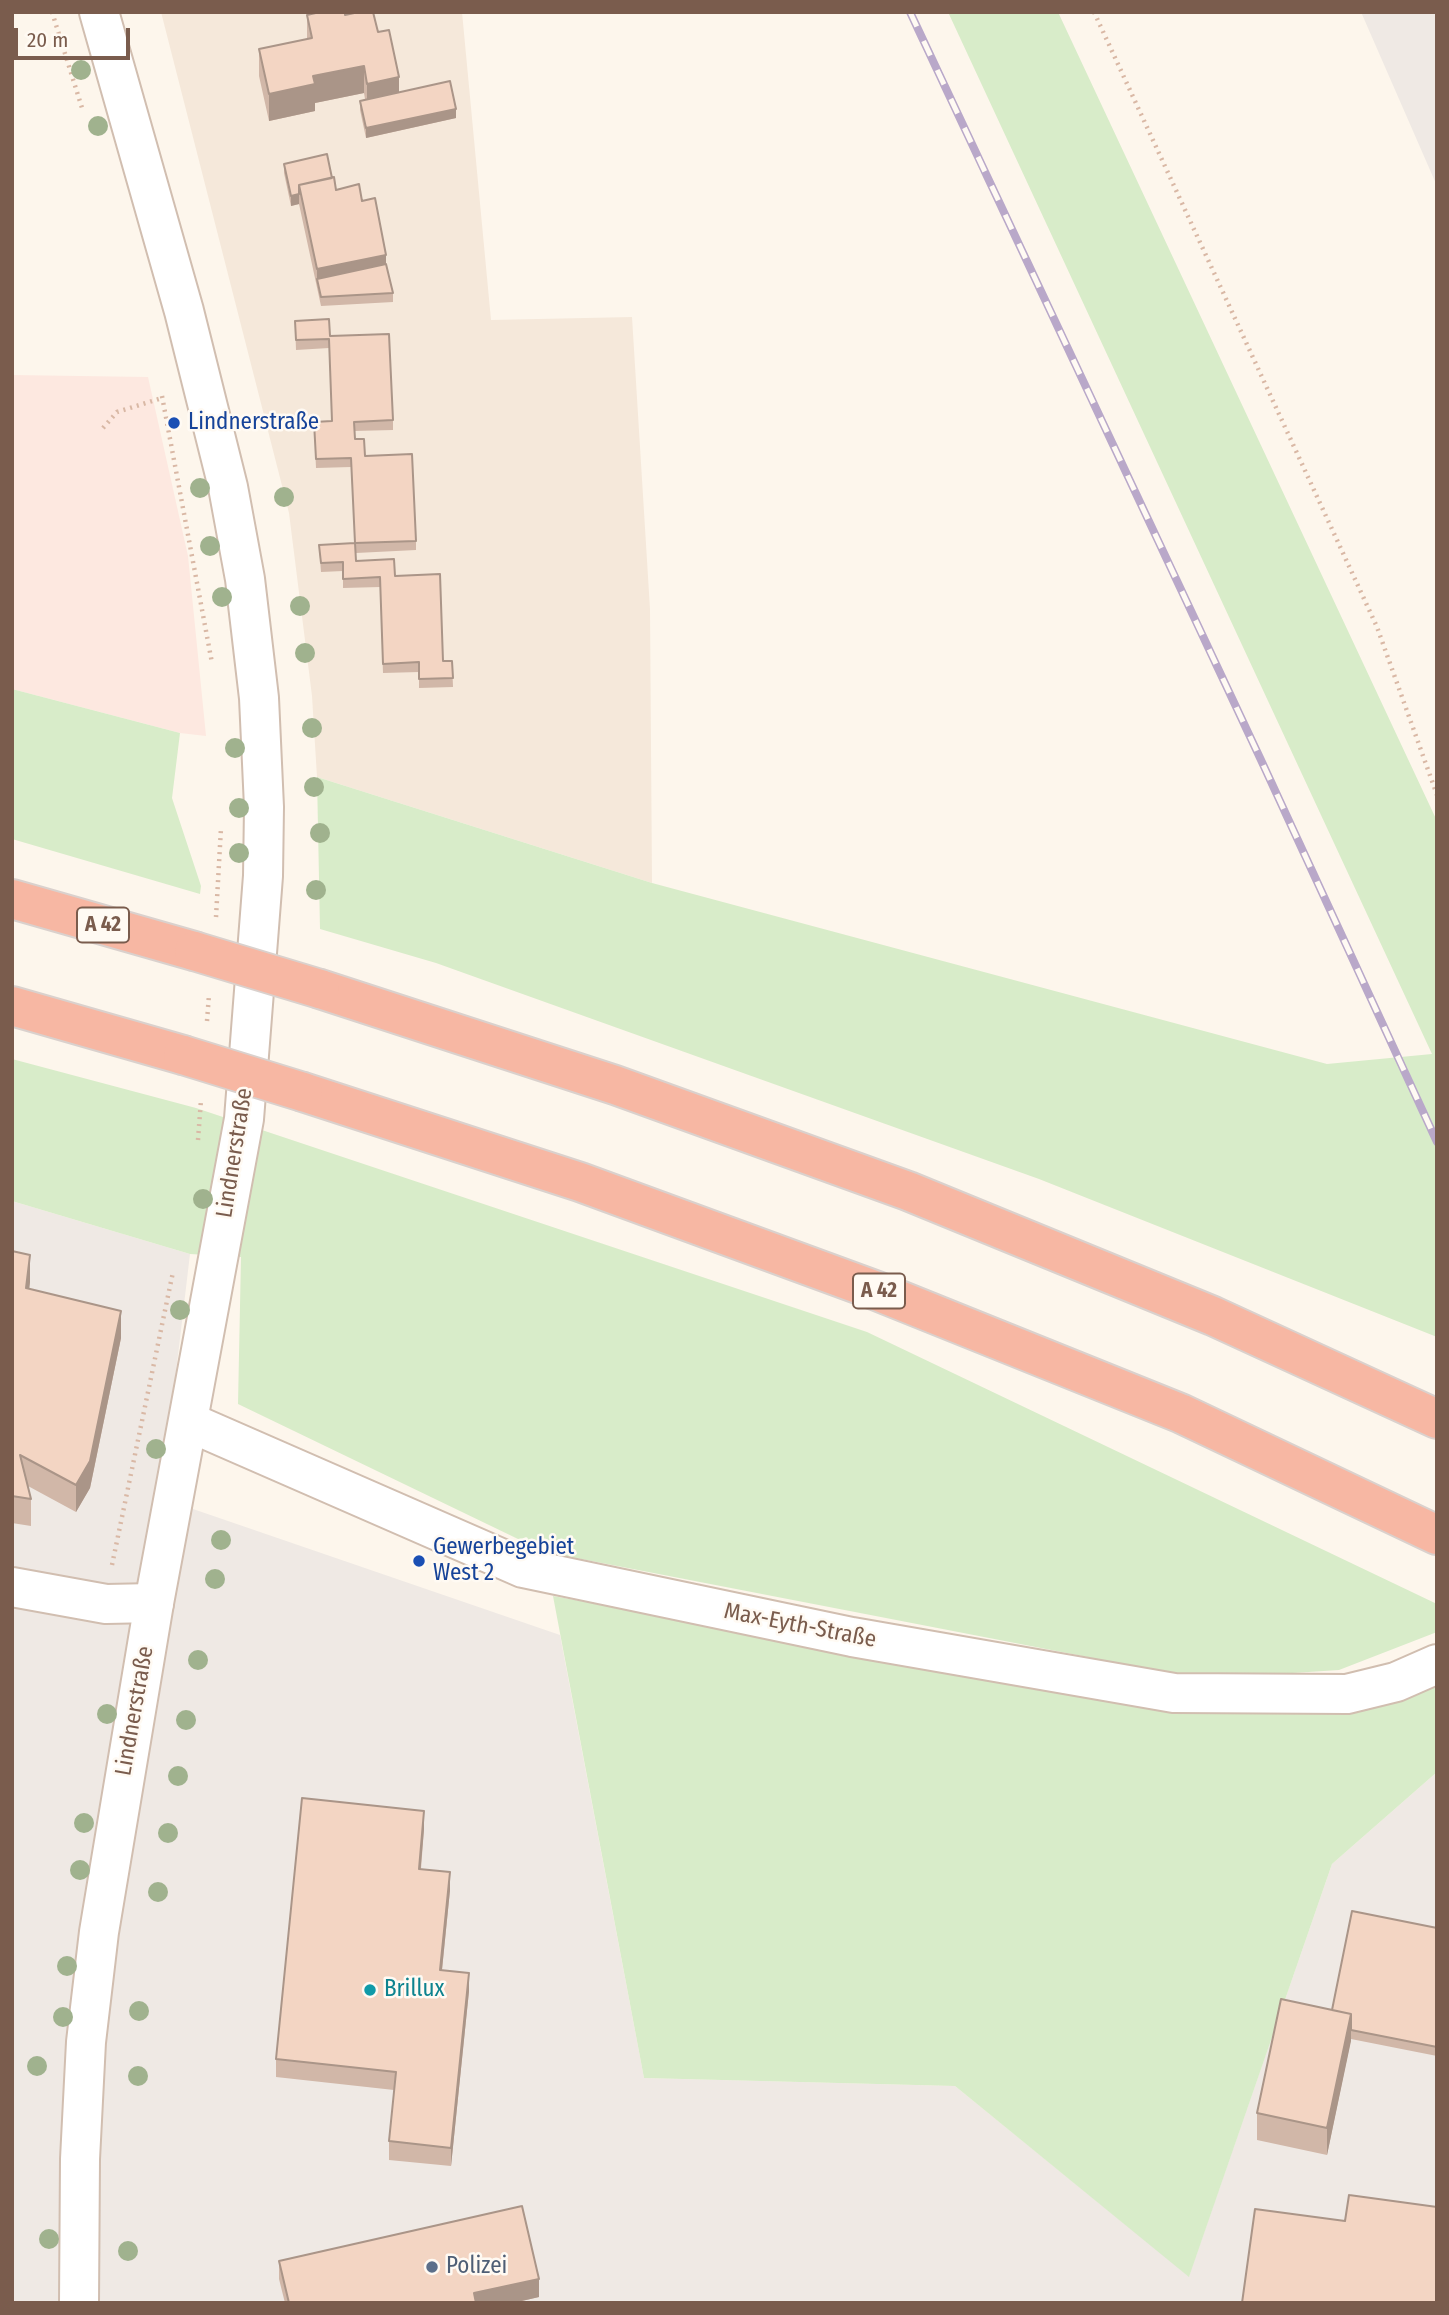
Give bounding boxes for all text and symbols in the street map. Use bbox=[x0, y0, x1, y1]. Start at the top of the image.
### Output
scale bar bbox=[18, 14, 133, 58]
text: 20 m bbox=[27, 27, 68, 53]
place label: Lindnerstraße bbox=[188, 409, 319, 437]
marker: Lindnerstraße bbox=[166, 415, 182, 431]
road number: A 42 bbox=[77, 908, 129, 942]
street label: Lindnerstraße bbox=[211, 1086, 259, 1220]
road number: A 42 bbox=[853, 1274, 905, 1308]
place label: Gewerbegebiet West 2 bbox=[433, 1534, 574, 1588]
marker: Gewerbegebiet West 2 bbox=[411, 1553, 427, 1569]
street label: Max-Eyth-Straße bbox=[722, 1598, 878, 1654]
street label: Lindnerstraße bbox=[110, 1644, 160, 1778]
place label: Brillux bbox=[384, 1976, 445, 2004]
marker: Brillux bbox=[362, 1982, 378, 1998]
place label: Polizei bbox=[446, 2253, 507, 2281]
marker: Polizei bbox=[424, 2259, 440, 2275]

